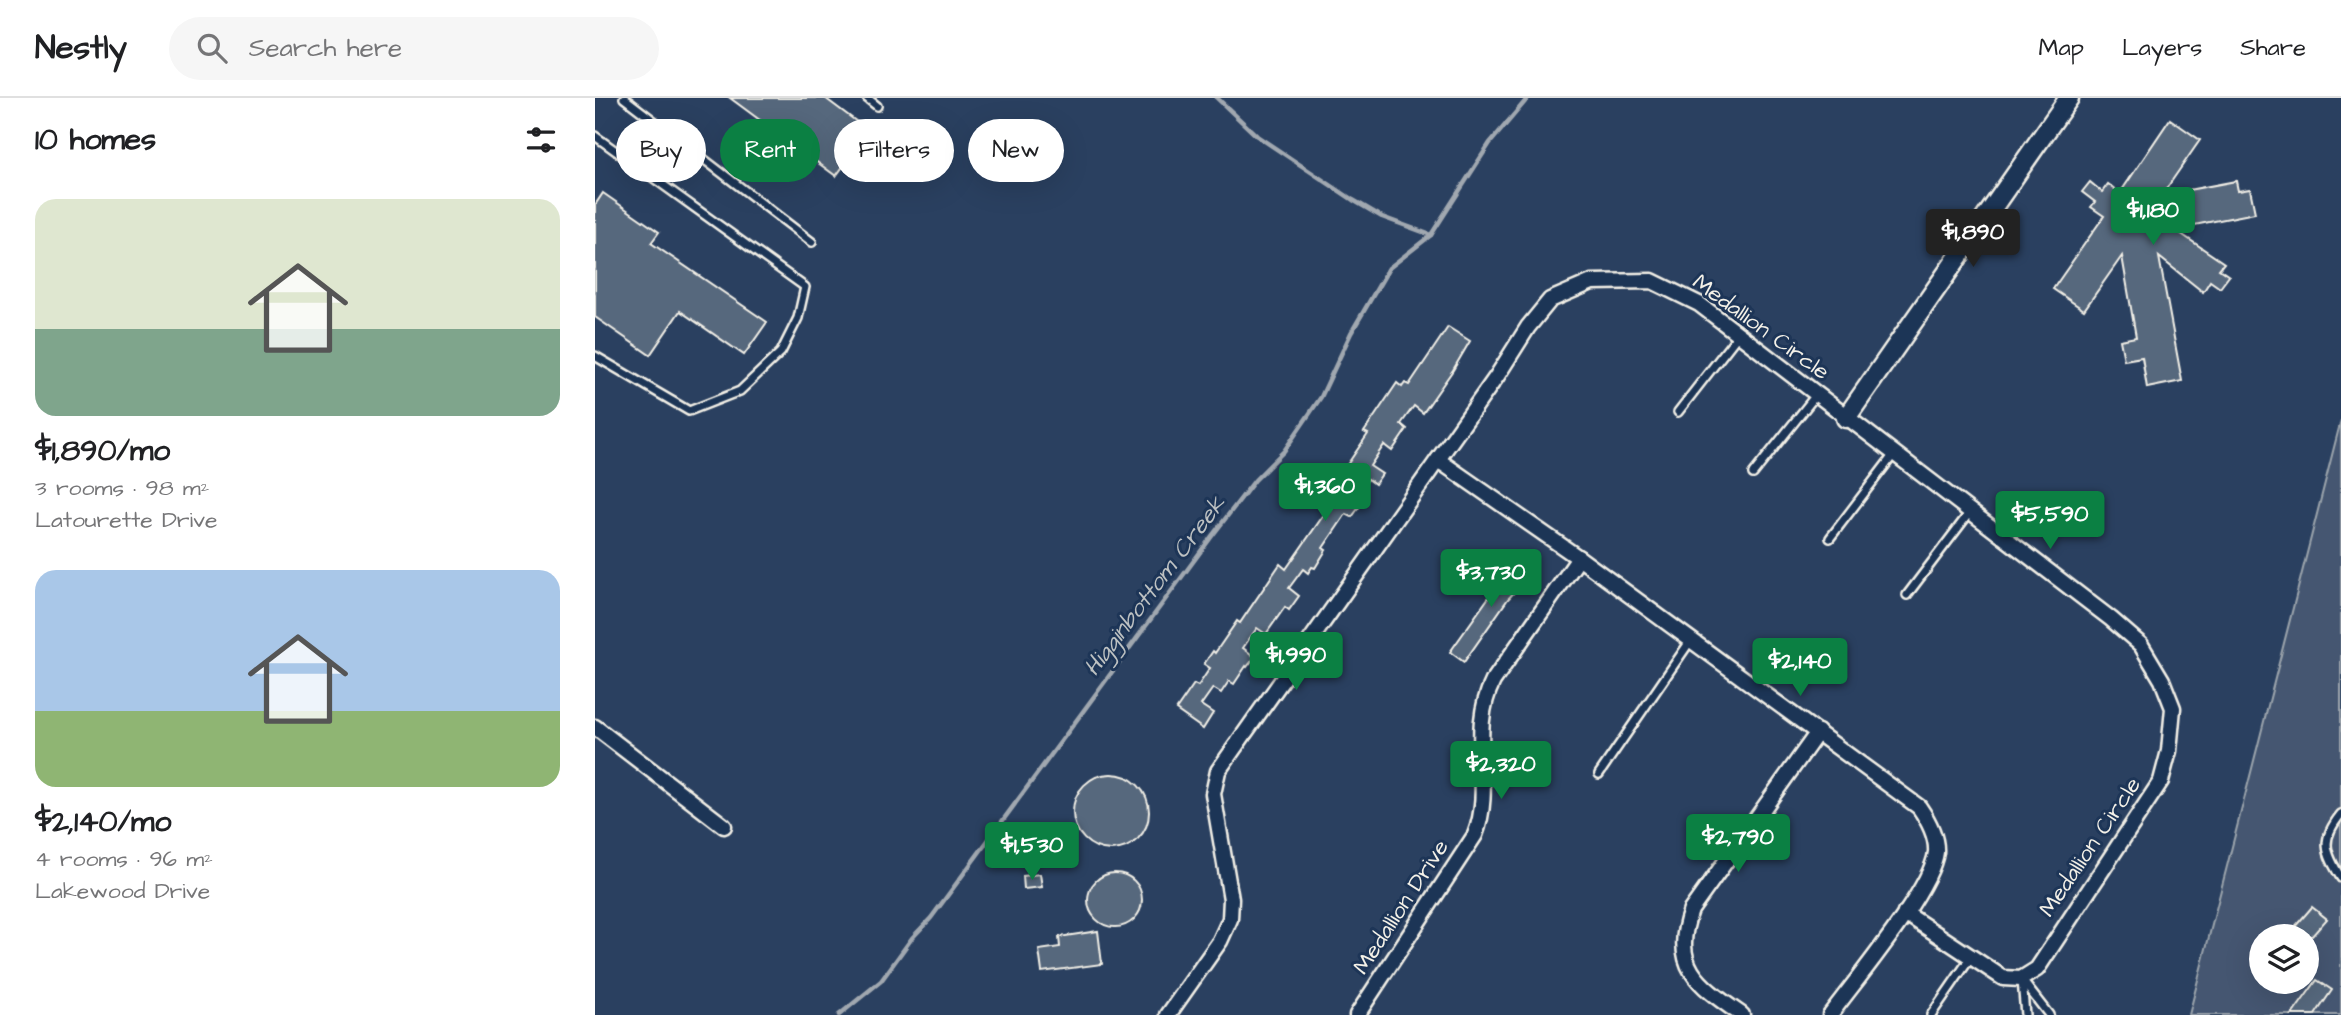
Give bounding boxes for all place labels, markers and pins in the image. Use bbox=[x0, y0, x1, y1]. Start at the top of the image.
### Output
pin: $1,180 bbox=[2096, 188, 2210, 247]
pin: $1,890 bbox=[1916, 209, 2030, 269]
pin: $1,360 bbox=[1268, 464, 1382, 523]
pin: $5,590 bbox=[1993, 491, 2107, 551]
pin: $3,730 bbox=[1434, 550, 1548, 609]
pin: $1,990 bbox=[1239, 632, 1353, 692]
pin: $2,140 bbox=[1743, 638, 1857, 698]
pin: $2,320 bbox=[1444, 742, 1558, 801]
pin: $2,790 bbox=[1681, 814, 1795, 874]
pin: $1,530 bbox=[975, 822, 1089, 882]

